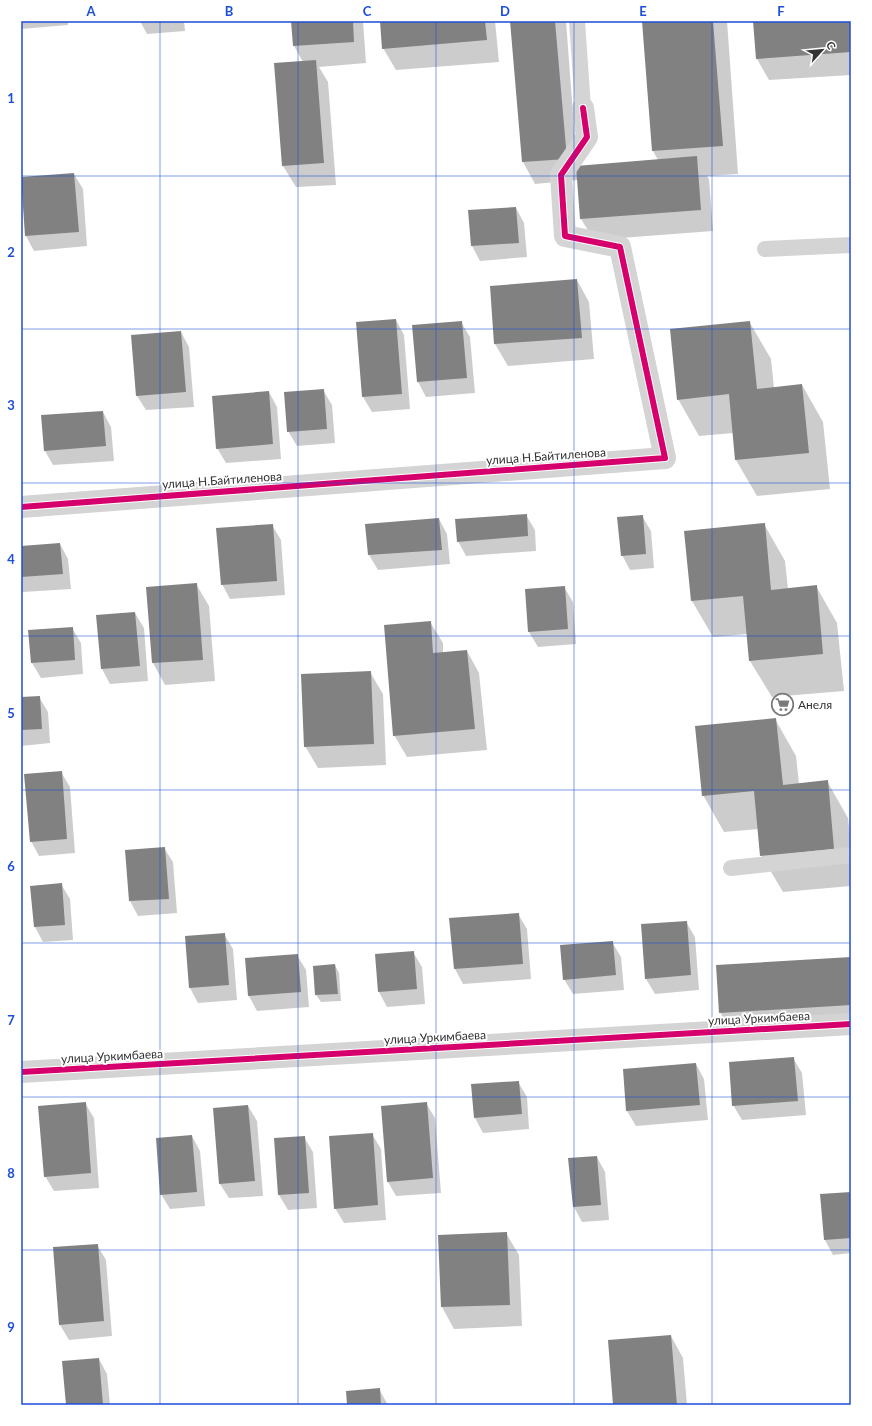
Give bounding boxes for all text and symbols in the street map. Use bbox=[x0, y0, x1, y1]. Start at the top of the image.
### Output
text: A bbox=[85, 3, 96, 19]
text: B bbox=[225, 3, 234, 19]
text: C bbox=[363, 3, 372, 19]
text: D bbox=[500, 3, 510, 19]
text: E bbox=[639, 3, 647, 19]
text: F bbox=[777, 3, 785, 19]
north arrow bbox=[802, 30, 842, 70]
text: С bbox=[824, 39, 839, 52]
text: 1 bbox=[7, 90, 15, 106]
text: 2 bbox=[7, 244, 15, 260]
text: 3 bbox=[7, 397, 15, 413]
street label: улица Н.Байтиленова bbox=[486, 444, 606, 468]
street label: улица Н.Байтиленова bbox=[162, 468, 282, 492]
text: 4 bbox=[7, 551, 15, 567]
supermarket icon: Анеля bbox=[769, 691, 795, 717]
place label: Анеля bbox=[798, 697, 832, 712]
text: 5 bbox=[7, 705, 15, 721]
text: 6 bbox=[7, 858, 15, 874]
street label: улица Уркимбаева bbox=[708, 1008, 810, 1028]
text: 7 bbox=[7, 1012, 15, 1028]
street label: улица Уркимбаева bbox=[384, 1027, 486, 1047]
street label: улица Уркимбаева bbox=[61, 1046, 163, 1066]
text: 8 bbox=[7, 1165, 15, 1181]
text: 9 bbox=[7, 1319, 15, 1335]

